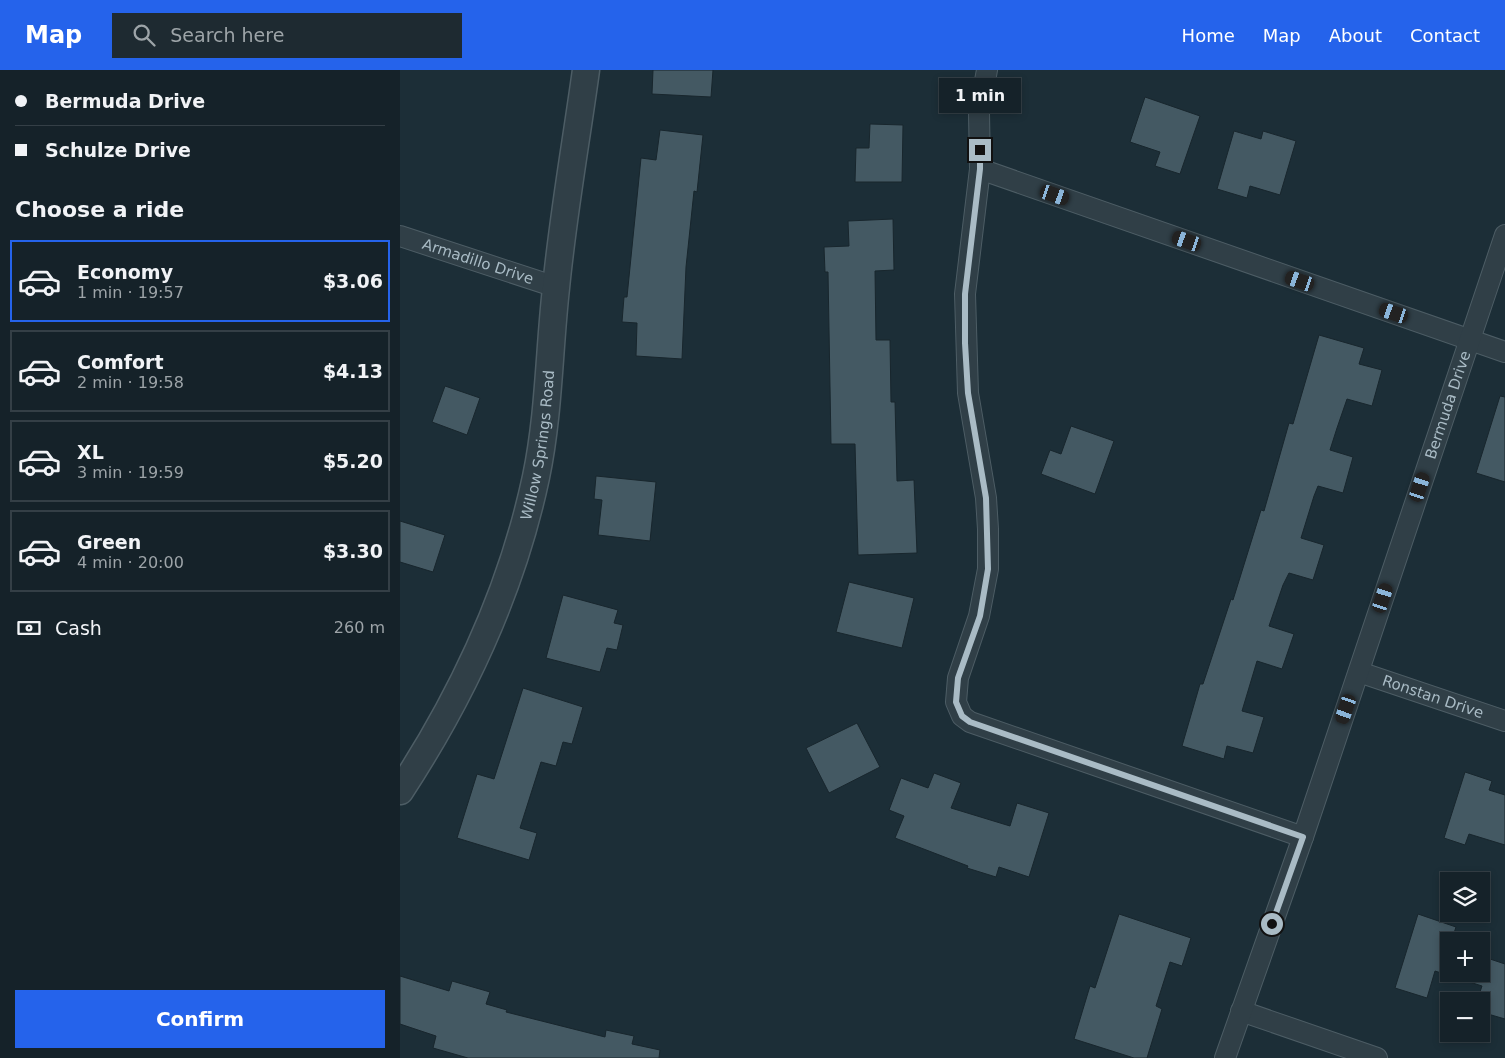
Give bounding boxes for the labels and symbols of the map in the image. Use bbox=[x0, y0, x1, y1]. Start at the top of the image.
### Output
callout: 1 min bbox=[939, 78, 1021, 112]
route end bbox=[969, 139, 991, 161]
car bbox=[1038, 183, 1071, 207]
car bbox=[1170, 229, 1203, 253]
street label: Armadillo Drive bbox=[420, 235, 536, 288]
car bbox=[1283, 269, 1316, 293]
car bbox=[1377, 301, 1410, 325]
street label: Bermuda Drive bbox=[1421, 349, 1474, 462]
street label: Willow Springs Road bbox=[517, 369, 558, 522]
car bbox=[1408, 470, 1431, 504]
car bbox=[1371, 581, 1394, 615]
street label: Ronstan Drive bbox=[1380, 671, 1486, 722]
car bbox=[1334, 692, 1357, 726]
route start bbox=[1261, 913, 1283, 935]

